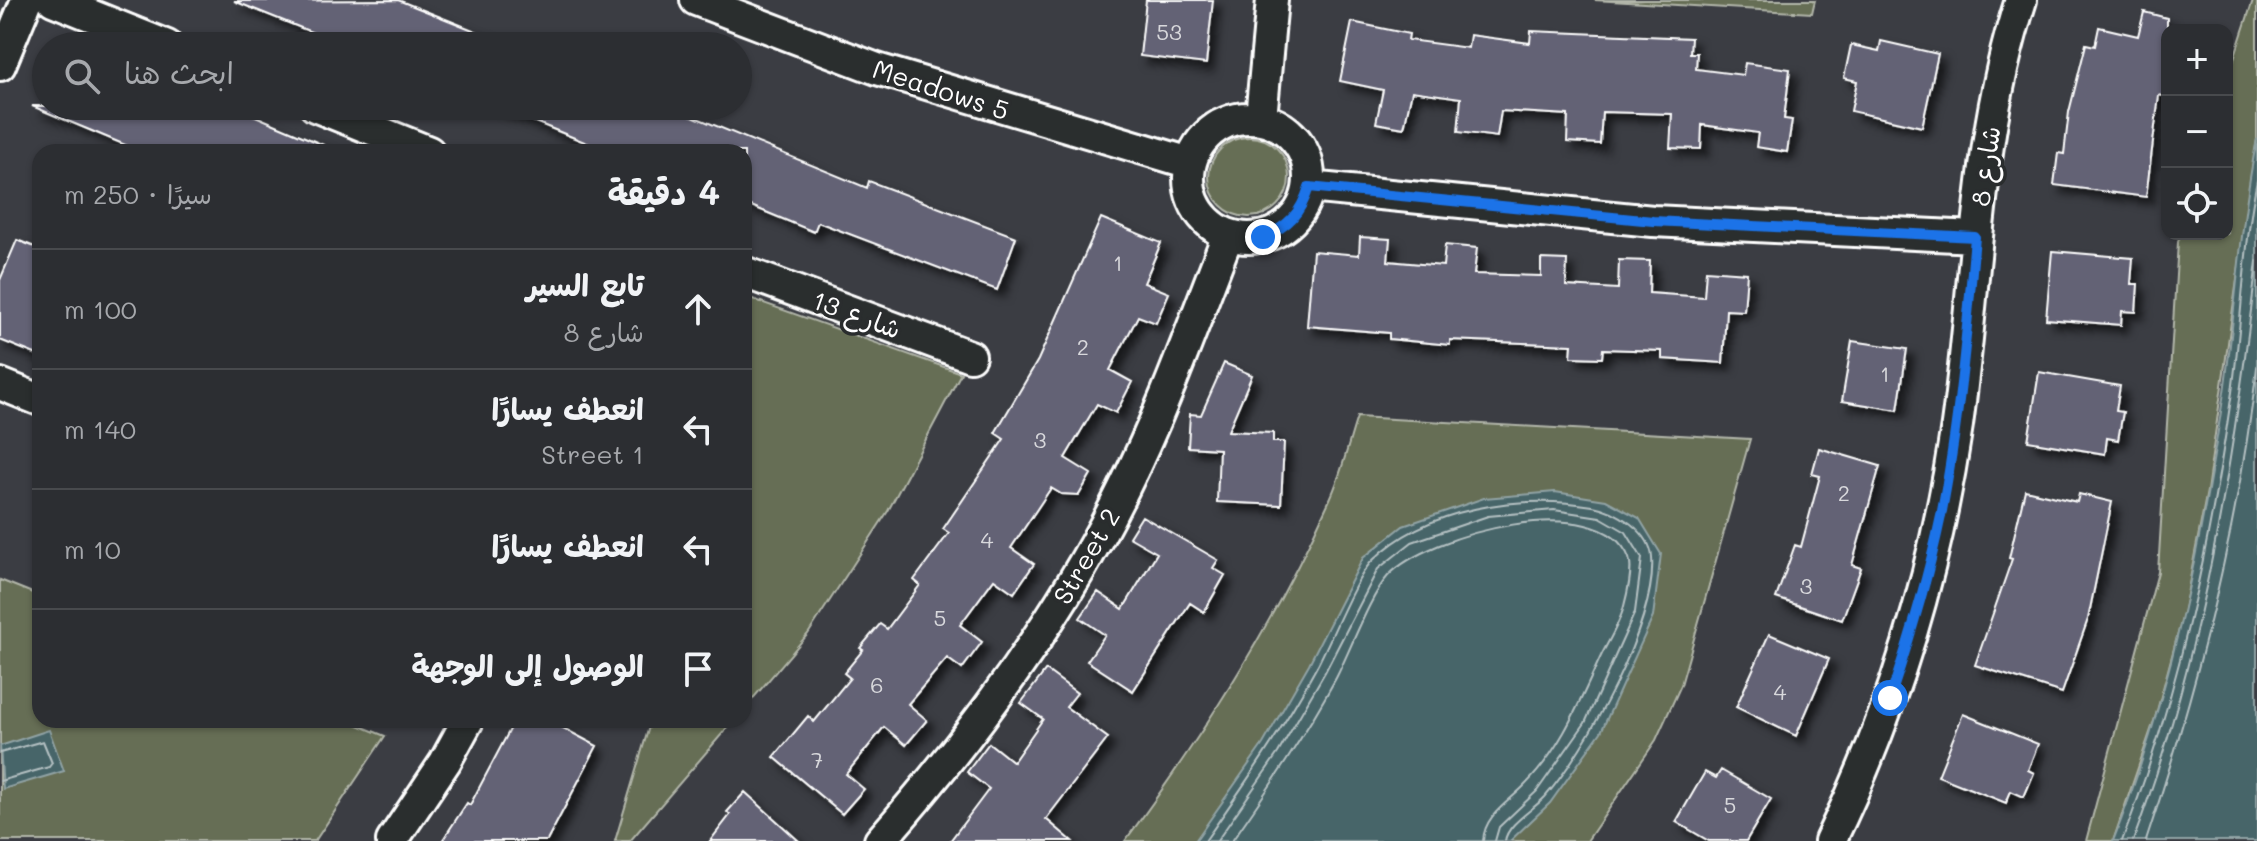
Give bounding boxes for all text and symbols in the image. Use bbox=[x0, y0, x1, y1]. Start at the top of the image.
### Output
house number: 53 bbox=[1156, 17, 1182, 46]
map controls bbox=[2161, 24, 2233, 240]
button: + bbox=[2161, 24, 2233, 96]
search box bbox=[32, 32, 752, 120]
street label: Meadows 5 bbox=[869, 51, 1013, 127]
text: ابحث هنا bbox=[124, 52, 234, 92]
icon: search bbox=[60, 54, 104, 98]
button: − bbox=[2161, 96, 2233, 168]
street label: شارع 8 bbox=[1963, 124, 2009, 208]
button: locate bbox=[2161, 168, 2233, 240]
text: 4 دقيقة bbox=[608, 169, 720, 214]
text: سيرًا · 250 m bbox=[64, 177, 212, 211]
route end bbox=[1245, 219, 1281, 255]
house number: 1 bbox=[1113, 248, 1123, 277]
text: تابع السير bbox=[526, 264, 644, 304]
street label: شارع 13 bbox=[808, 282, 906, 347]
icon: ahead bbox=[676, 287, 720, 331]
text: 100 m bbox=[64, 292, 137, 326]
text: شارع 8 bbox=[564, 315, 644, 349]
house number: 2 bbox=[1077, 332, 1089, 361]
house number: 1 bbox=[1880, 359, 1890, 388]
text: انعطف يسارًا bbox=[491, 388, 644, 428]
icon: left bbox=[676, 407, 720, 451]
text: 140 m bbox=[64, 412, 136, 446]
house number: 3 bbox=[1034, 425, 1047, 454]
text: Street 1 bbox=[541, 437, 644, 471]
house number: 2 bbox=[1838, 478, 1850, 507]
street label: Street 2 bbox=[1045, 502, 1127, 610]
text: انعطف يسارًا bbox=[491, 525, 644, 565]
house number: 4 bbox=[981, 525, 994, 554]
icon: left bbox=[676, 527, 720, 571]
text: 10 m bbox=[64, 532, 121, 566]
house number: 3 bbox=[1800, 571, 1813, 600]
house number: 5 bbox=[934, 603, 946, 632]
text: الوصول إلى الوجهة bbox=[411, 645, 644, 685]
icon: arrive bbox=[676, 647, 720, 691]
house number: 6 bbox=[870, 670, 884, 699]
house number: 4 bbox=[1774, 677, 1787, 706]
route start bbox=[1872, 680, 1908, 716]
house number: 7 bbox=[811, 745, 823, 774]
house number: 5 bbox=[1724, 790, 1736, 819]

